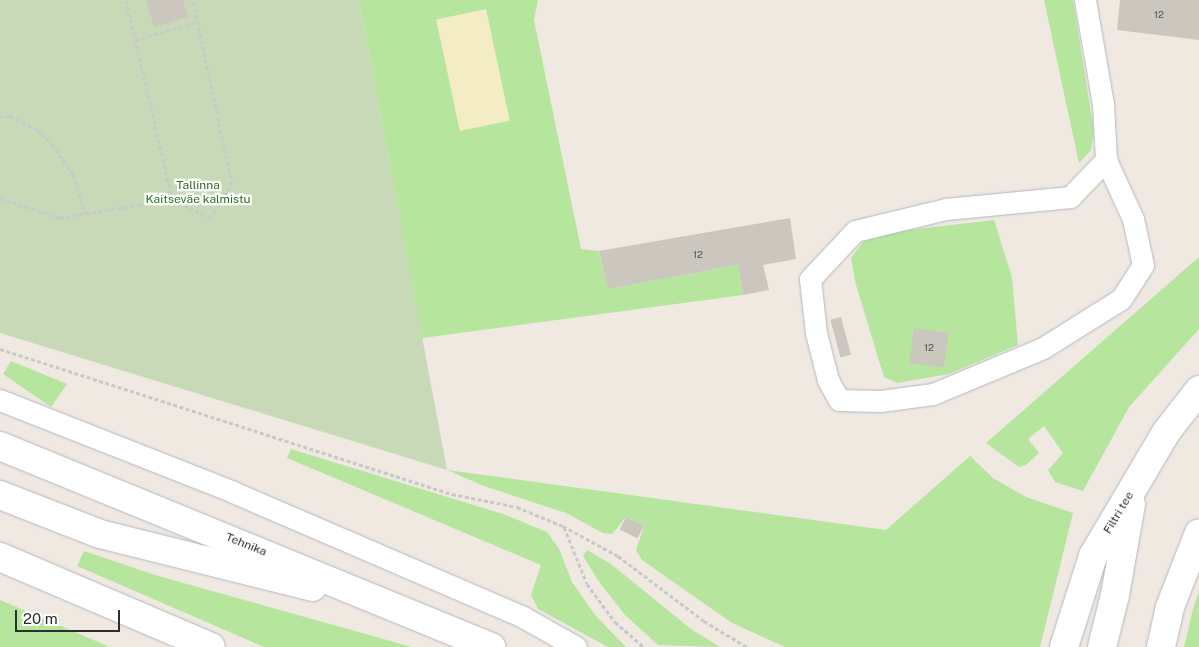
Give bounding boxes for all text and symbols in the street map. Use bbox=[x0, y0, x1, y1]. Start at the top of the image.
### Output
house number: 12 bbox=[1154, 9, 1164, 21]
park label: Tallinna Kaitseväe kalmistu bbox=[146, 179, 250, 207]
house number: 12 bbox=[693, 249, 703, 261]
house number: 12 bbox=[924, 342, 934, 354]
street label: Filtri tee bbox=[1101, 489, 1137, 537]
street label: Tehnika bbox=[223, 530, 269, 560]
scale bar bbox=[18, 600, 122, 632]
text: 20 m bbox=[23, 610, 58, 627]

